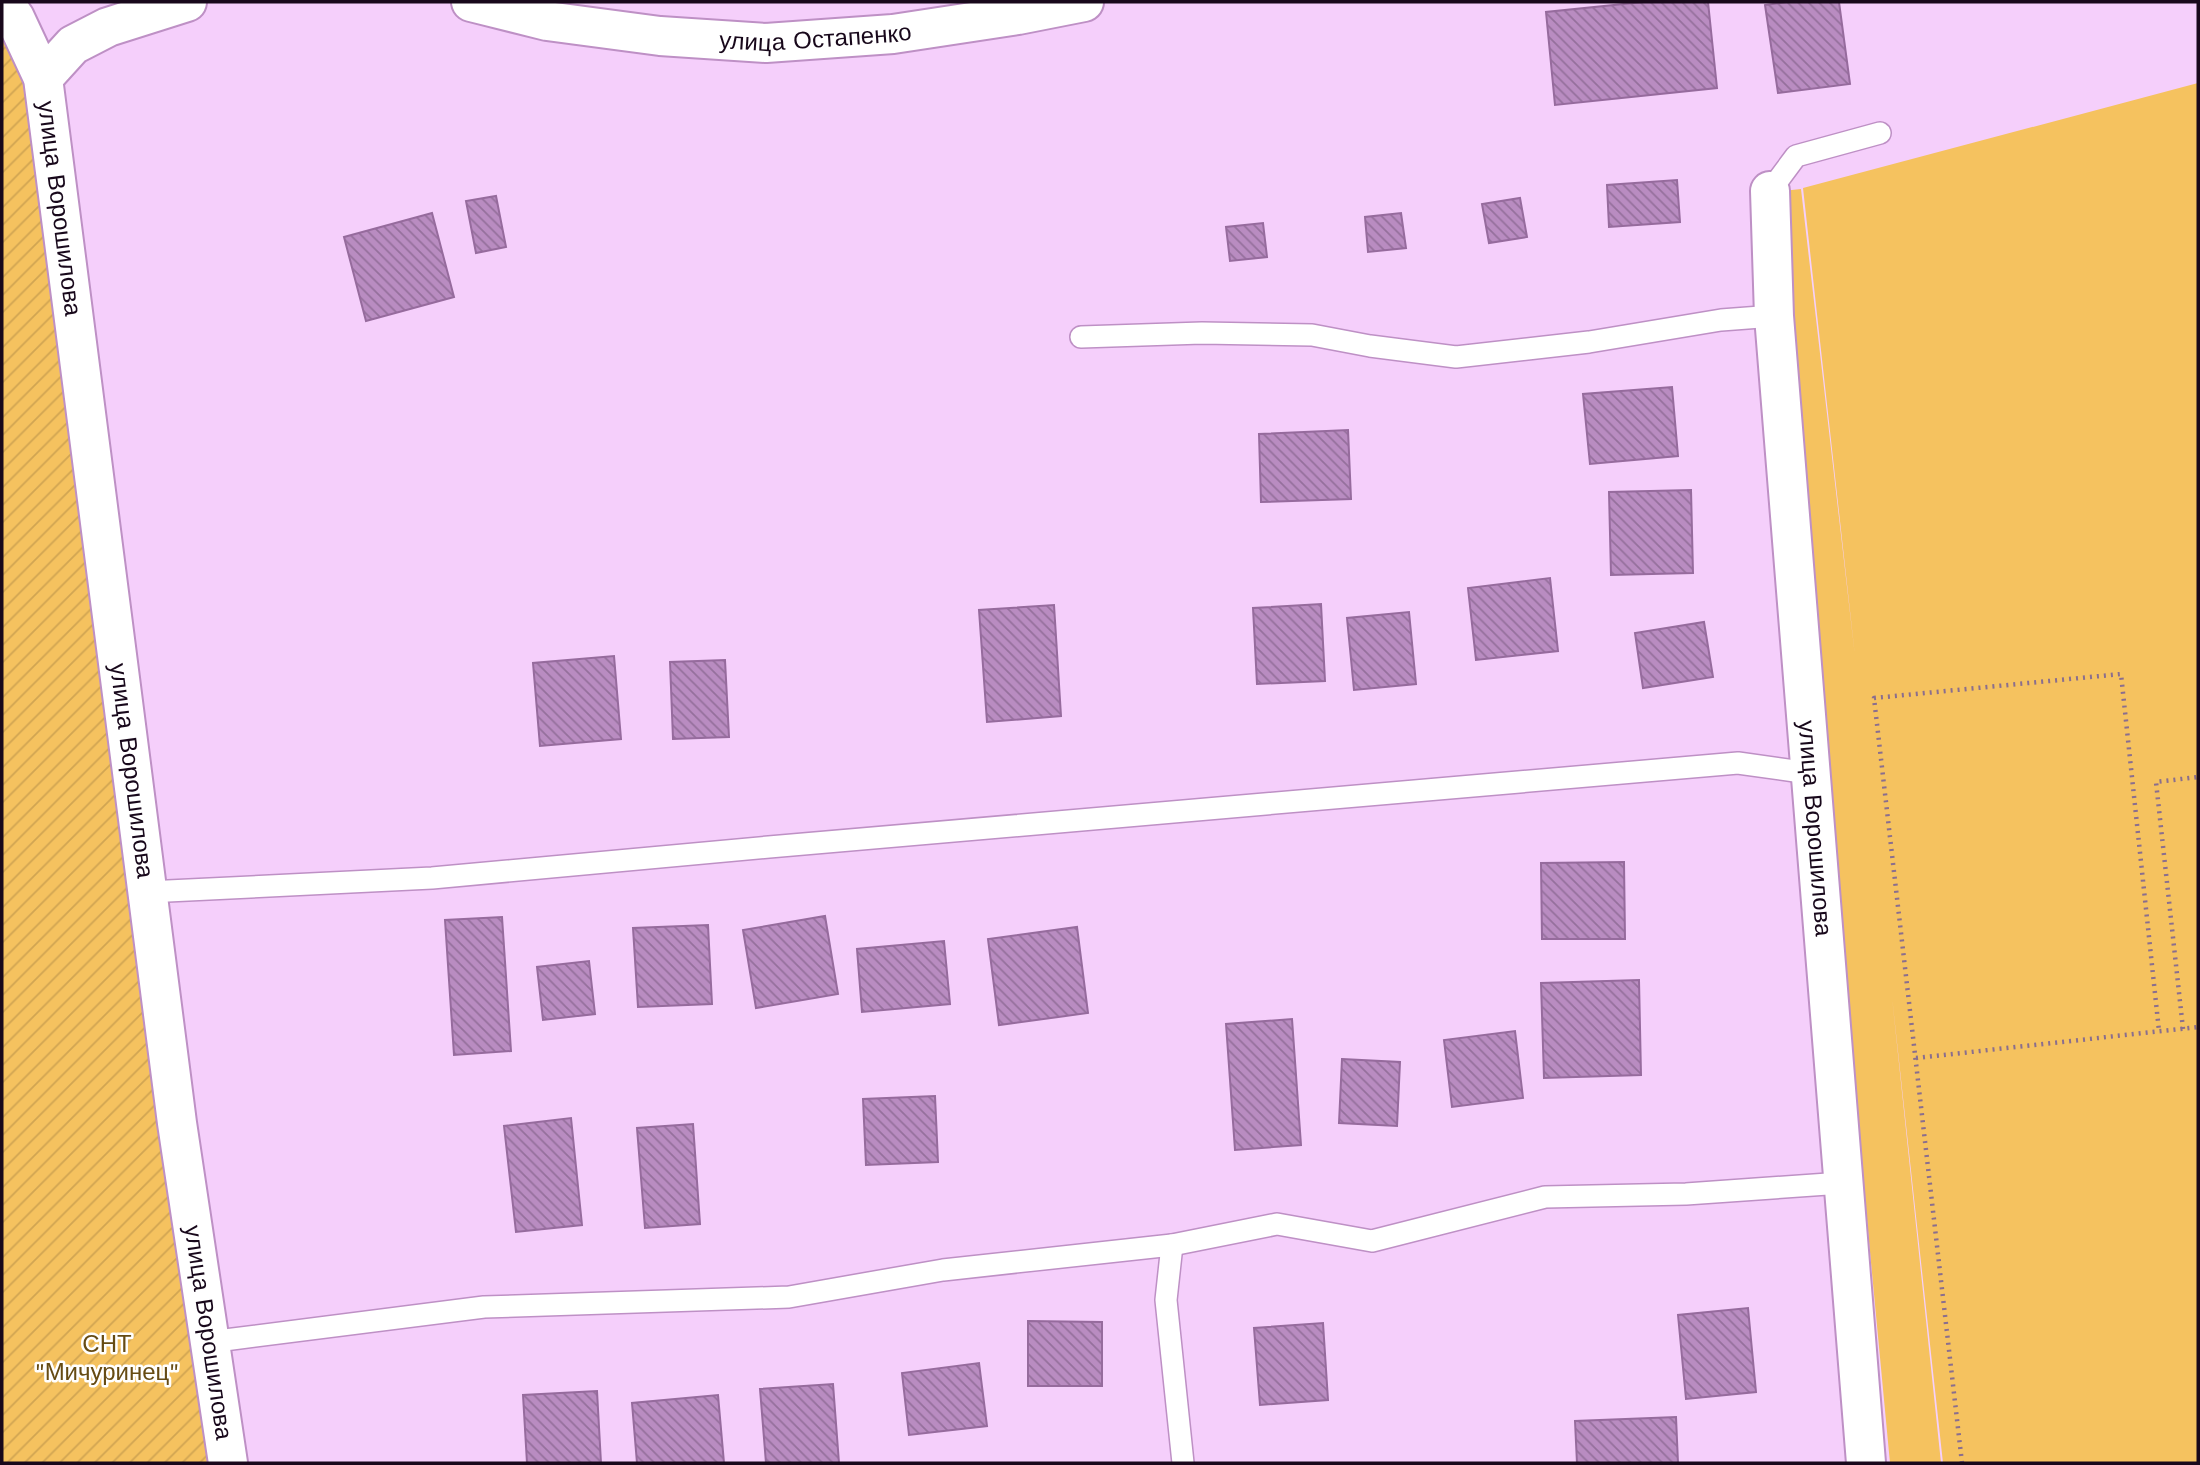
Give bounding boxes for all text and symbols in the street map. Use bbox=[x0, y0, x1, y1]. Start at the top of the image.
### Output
street label: улица Остапенко bbox=[718, 17, 913, 57]
street label: улица Ворошилова bbox=[32, 99, 87, 318]
street label: улица Ворошилова bbox=[104, 662, 160, 880]
street label: улица Ворошилова bbox=[1792, 719, 1838, 938]
street label: улица Ворошилова bbox=[179, 1223, 238, 1442]
park label: СНТ "Мичуринец" bbox=[35, 1330, 179, 1386]

